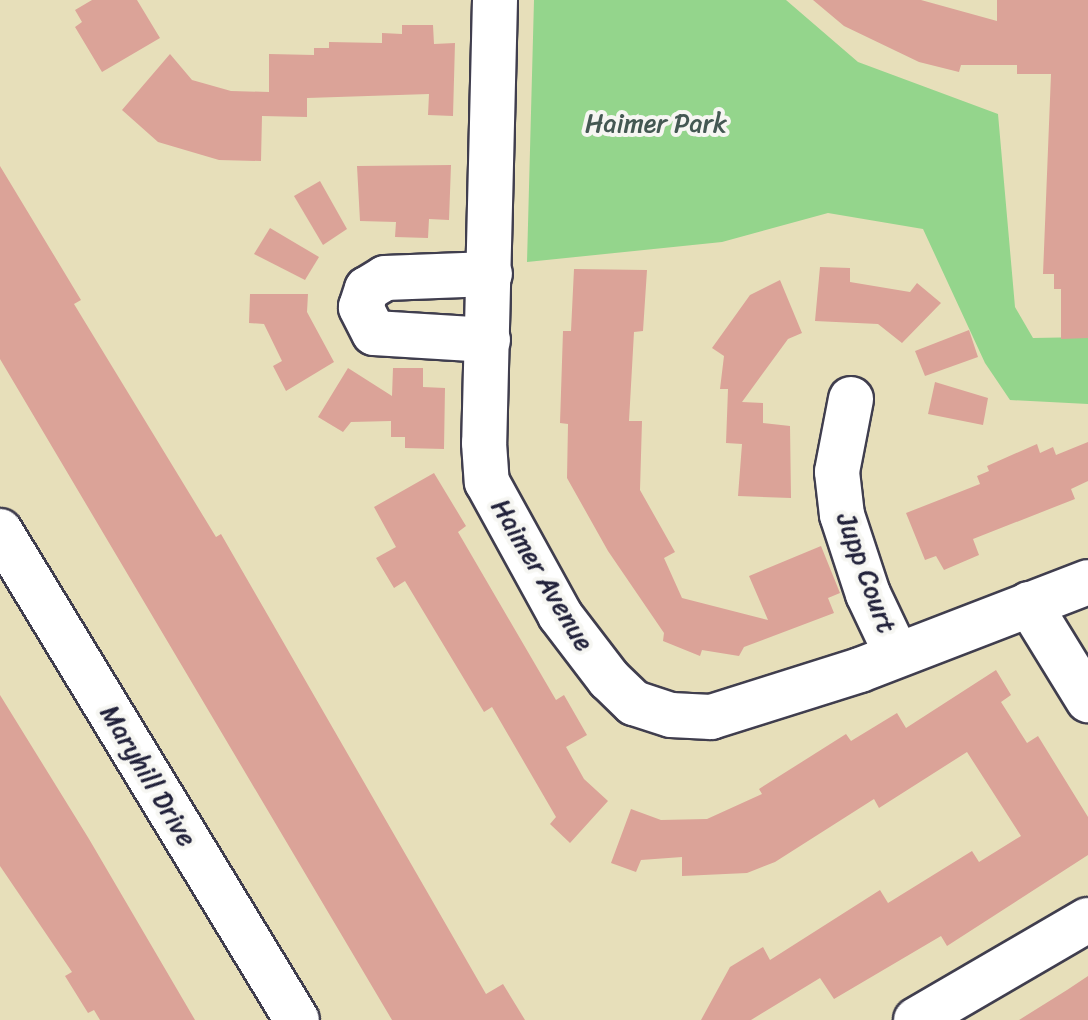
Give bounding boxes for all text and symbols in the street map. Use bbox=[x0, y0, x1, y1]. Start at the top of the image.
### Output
park label: Haimer Park bbox=[585, 108, 727, 140]
street label: Haimer Avenue bbox=[484, 493, 600, 657]
street label: Jupp Court bbox=[830, 509, 902, 637]
street label: Maryhill Drive bbox=[94, 700, 202, 852]

